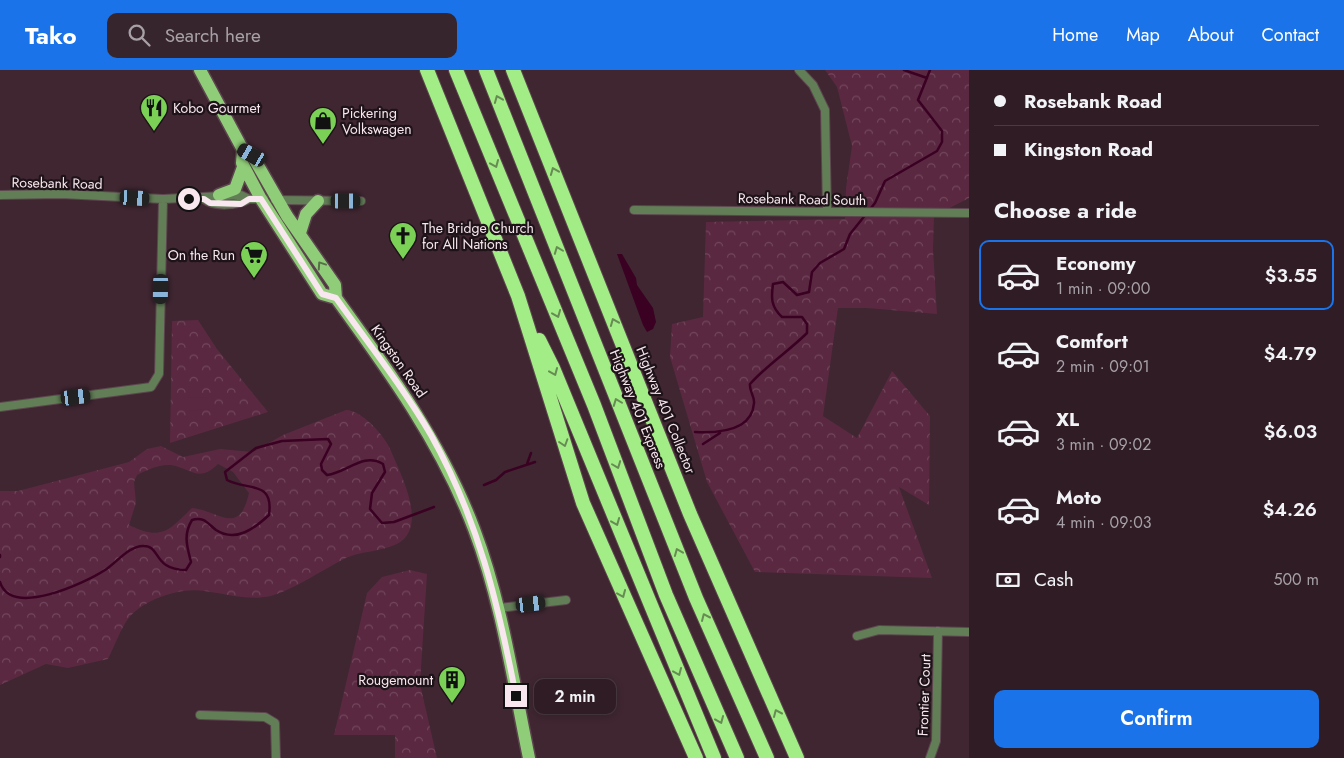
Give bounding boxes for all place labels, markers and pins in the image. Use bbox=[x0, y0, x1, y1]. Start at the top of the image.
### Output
restaurant icon: Kobo Gourmet bbox=[139, 93, 169, 132]
place label: Kobo Gourmet bbox=[173, 98, 261, 118]
place label: Pickering Volkswagen bbox=[342, 103, 412, 139]
shop icon: Pickering Volkswagen bbox=[308, 106, 338, 145]
place label: The Bridge Church for All Nations bbox=[422, 218, 534, 254]
church icon: The Bridge Church for All Nations bbox=[388, 221, 418, 260]
supermarket icon: On the Run bbox=[239, 240, 269, 279]
place label: On the Run bbox=[168, 245, 235, 265]
building icon: Rougemount bbox=[437, 665, 467, 704]
place label: Rougemount bbox=[358, 670, 434, 690]

